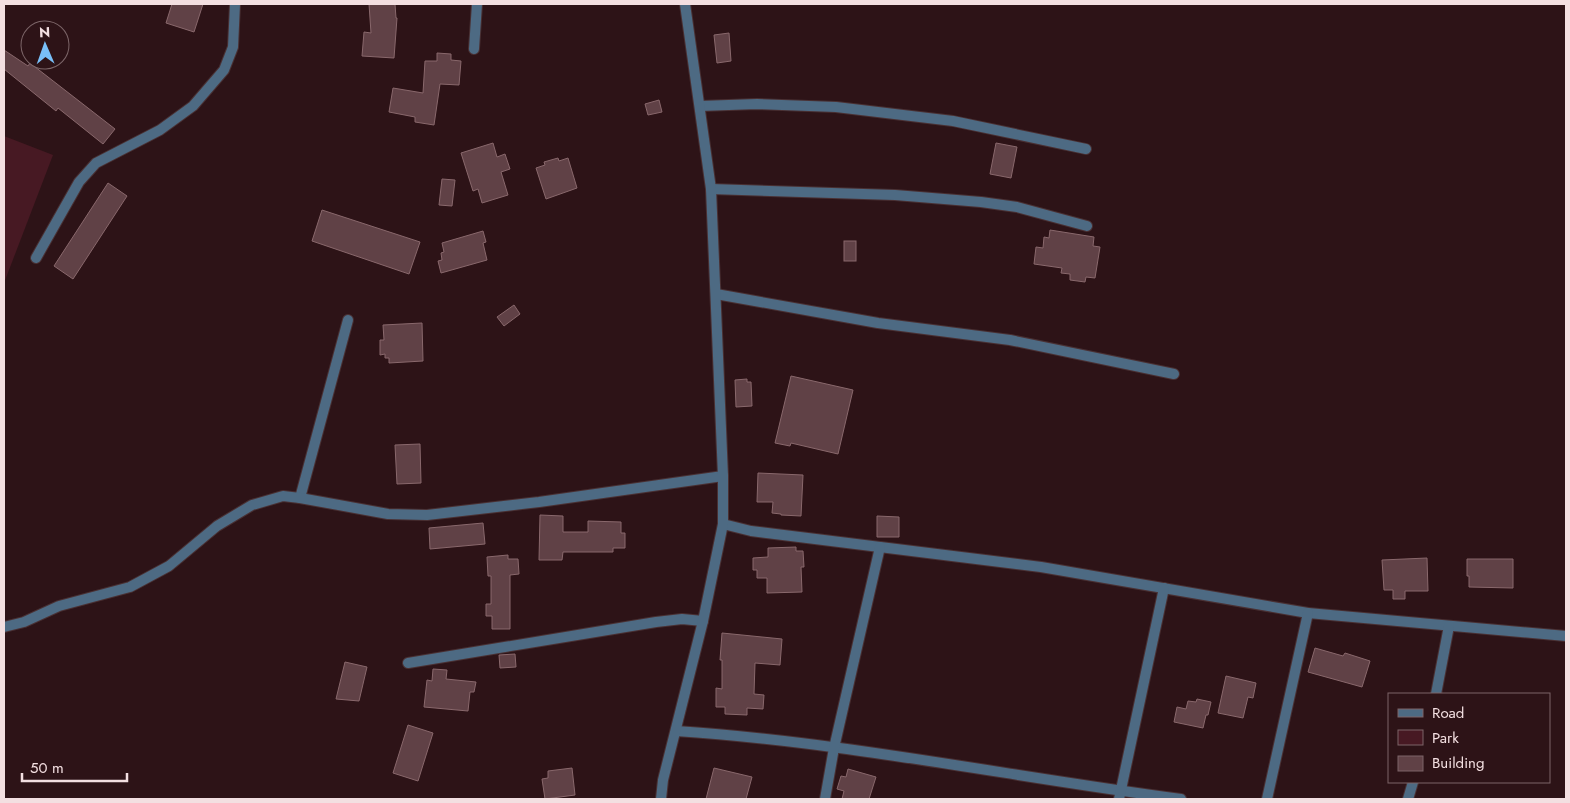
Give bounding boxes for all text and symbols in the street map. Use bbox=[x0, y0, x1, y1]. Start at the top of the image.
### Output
north arrow bbox=[20, 20, 70, 70]
text: N bbox=[39, 22, 50, 42]
legend bbox=[1388, 693, 1550, 783]
text: Road bbox=[1432, 702, 1464, 724]
text: Park bbox=[1432, 727, 1459, 749]
scale bar bbox=[22, 750, 128, 782]
text: Building bbox=[1432, 752, 1484, 774]
text: 50 m bbox=[30, 757, 64, 779]

